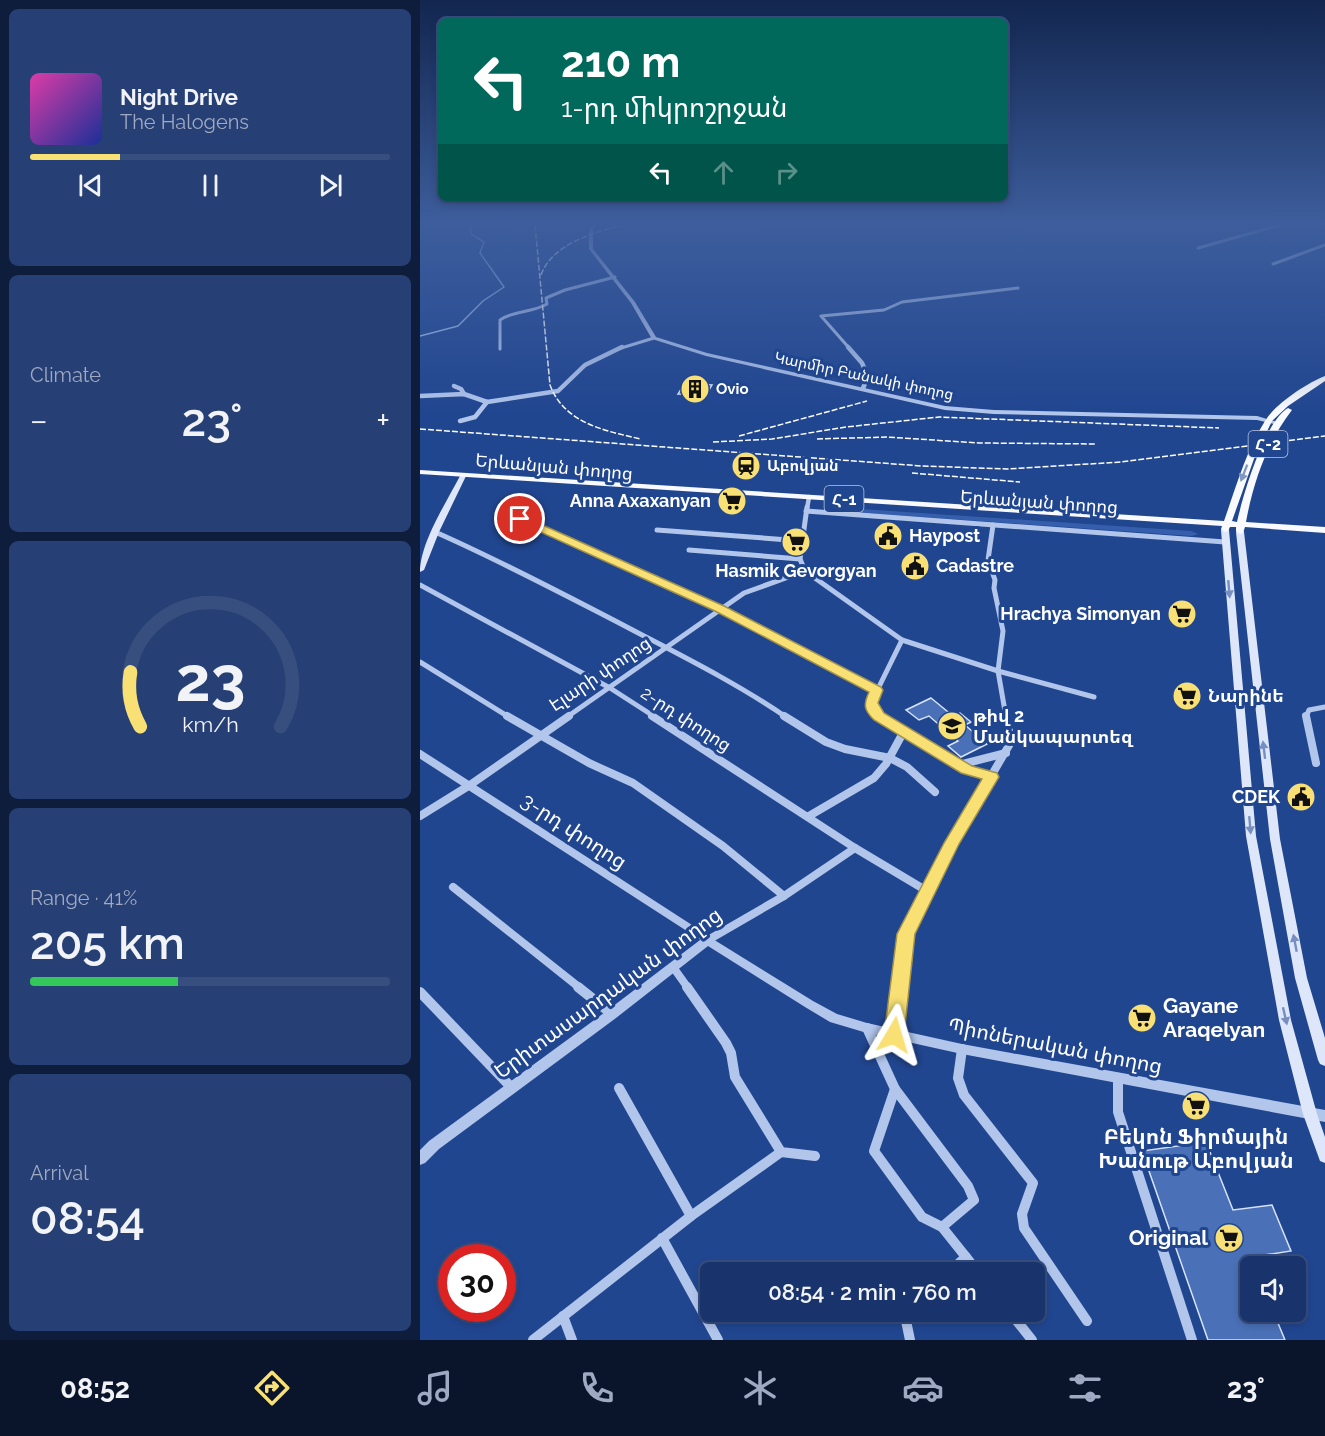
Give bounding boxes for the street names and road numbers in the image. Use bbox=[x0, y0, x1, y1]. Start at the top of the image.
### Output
street label: Կարմիր Բանակի փողոց bbox=[773, 348, 955, 404]
road number: Հ-2 bbox=[1248, 431, 1288, 457]
street label: Երևանյան փողոց bbox=[474, 449, 634, 484]
road number: Հ-1 bbox=[824, 486, 864, 512]
street label: Երևանյան փողոց bbox=[959, 486, 1119, 517]
street label: Էլարի փողոց bbox=[545, 632, 655, 715]
street label: 2-րդ փողոց bbox=[637, 682, 735, 755]
street label: 3-րդ փողոց bbox=[517, 787, 632, 874]
street label: Երիտասարդական փողոց bbox=[489, 902, 726, 1083]
street label: Պիոներական փողոց bbox=[946, 1012, 1164, 1079]

